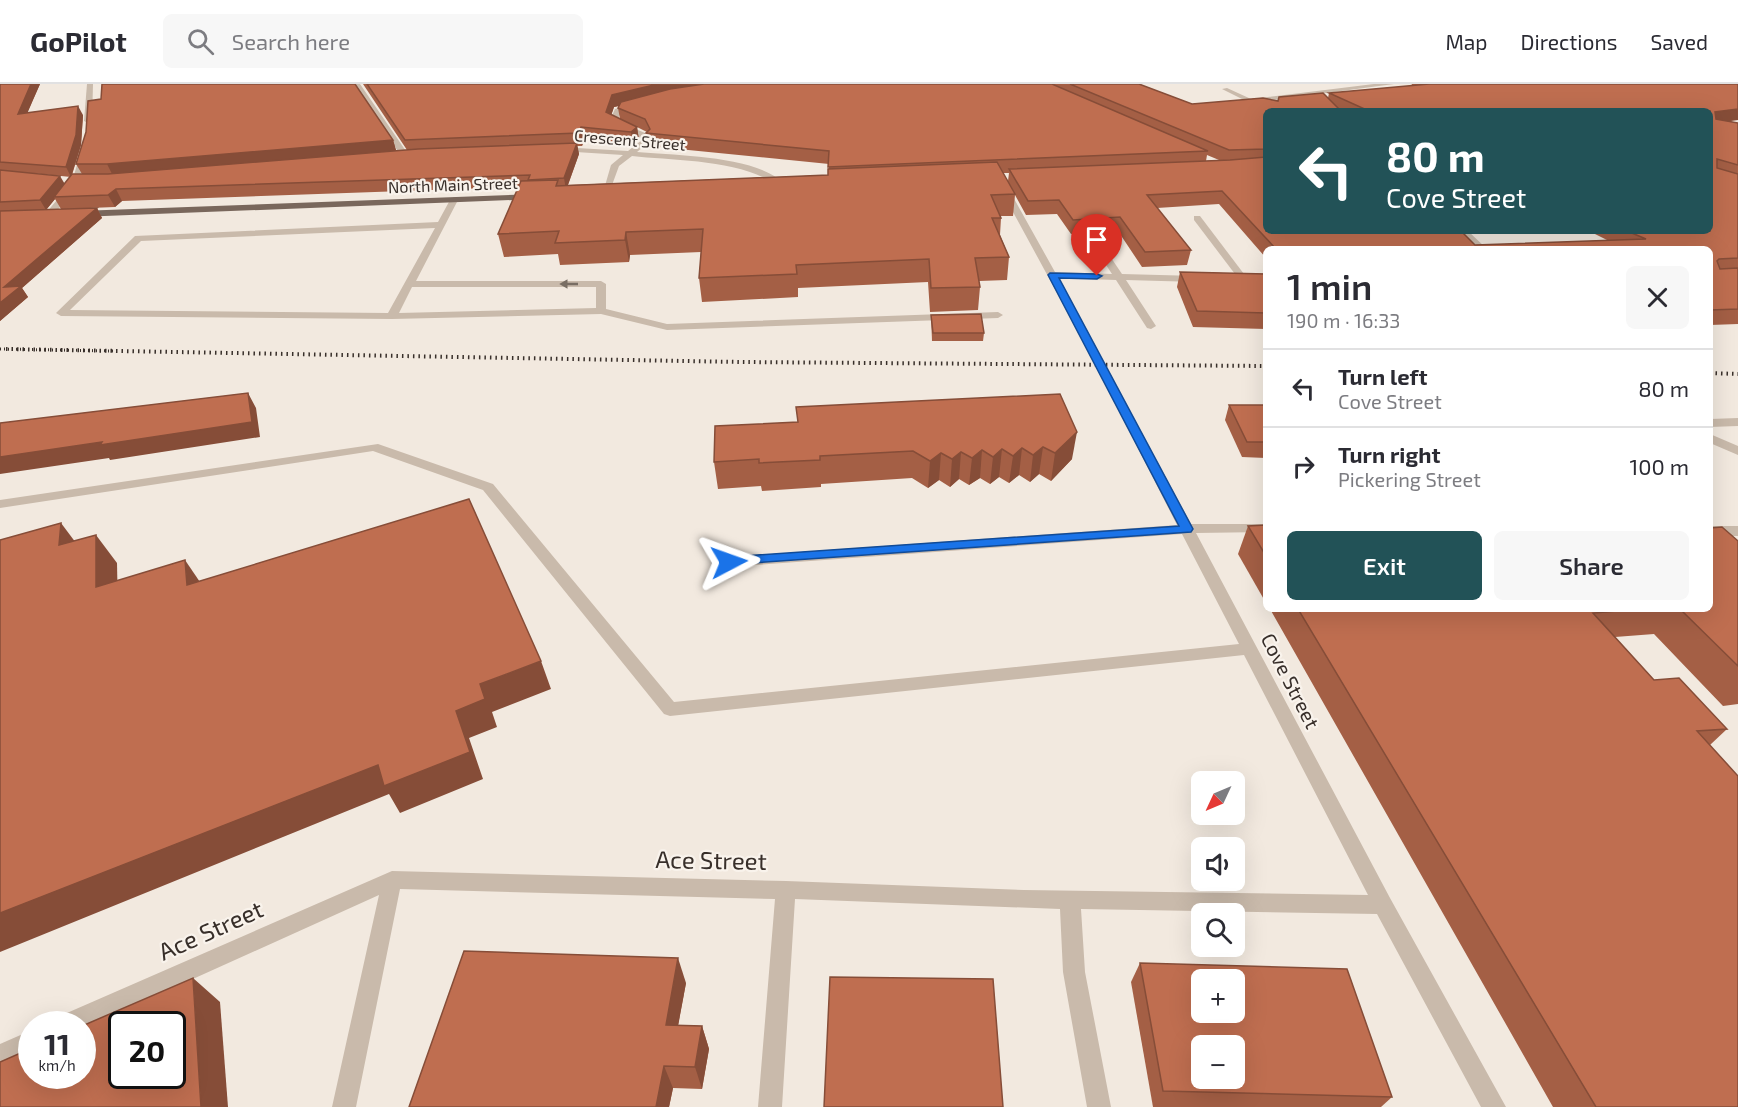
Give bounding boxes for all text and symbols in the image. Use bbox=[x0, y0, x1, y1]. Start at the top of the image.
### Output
search box bbox=[163, 14, 583, 68]
text: GoPilot bbox=[30, 24, 127, 58]
icon: search bbox=[184, 25, 217, 58]
text: Search here bbox=[232, 28, 350, 54]
text: Map bbox=[1445, 29, 1488, 54]
text: Directions bbox=[1521, 29, 1617, 54]
text: Saved bbox=[1650, 29, 1708, 54]
street label: Crescent Street bbox=[574, 125, 687, 154]
text: 80 m bbox=[1386, 130, 1485, 180]
icon: left bbox=[1287, 132, 1365, 210]
street label: North Main Street bbox=[388, 173, 518, 196]
text: Cove Street bbox=[1386, 181, 1526, 213]
pin bbox=[1071, 214, 1122, 276]
icon: arrive bbox=[1080, 223, 1113, 256]
text: 1 min bbox=[1287, 264, 1372, 307]
button: close bbox=[1626, 266, 1689, 329]
one-way arrow bbox=[560, 279, 579, 289]
text: 190 m · 16:33 bbox=[1287, 308, 1400, 332]
text: Turn left bbox=[1338, 363, 1427, 389]
icon: left bbox=[1287, 372, 1320, 405]
text: 80 m bbox=[1638, 375, 1689, 401]
text: Cove Street bbox=[1338, 389, 1442, 413]
text: Turn right bbox=[1338, 441, 1440, 467]
icon: right bbox=[1287, 450, 1320, 483]
text: 100 m bbox=[1630, 453, 1689, 479]
text: Pickering Street bbox=[1338, 467, 1481, 491]
position arrow bbox=[697, 530, 761, 594]
button: Exit bbox=[1287, 531, 1482, 600]
button: Share bbox=[1494, 531, 1689, 600]
street label: Cove Street bbox=[1257, 629, 1325, 733]
north arrow bbox=[1191, 771, 1245, 825]
map controls bbox=[1191, 771, 1245, 1089]
button: sound bbox=[1191, 837, 1245, 891]
street label: Ace Street bbox=[655, 844, 767, 875]
street label: Ace Street bbox=[154, 894, 267, 966]
button: search bbox=[1191, 903, 1245, 957]
button: + bbox=[1191, 969, 1245, 1023]
speed limit sign: 20 bbox=[108, 1011, 186, 1089]
text: 11 bbox=[44, 1025, 70, 1061]
button: − bbox=[1191, 1035, 1245, 1089]
text: km/h bbox=[38, 1056, 76, 1074]

